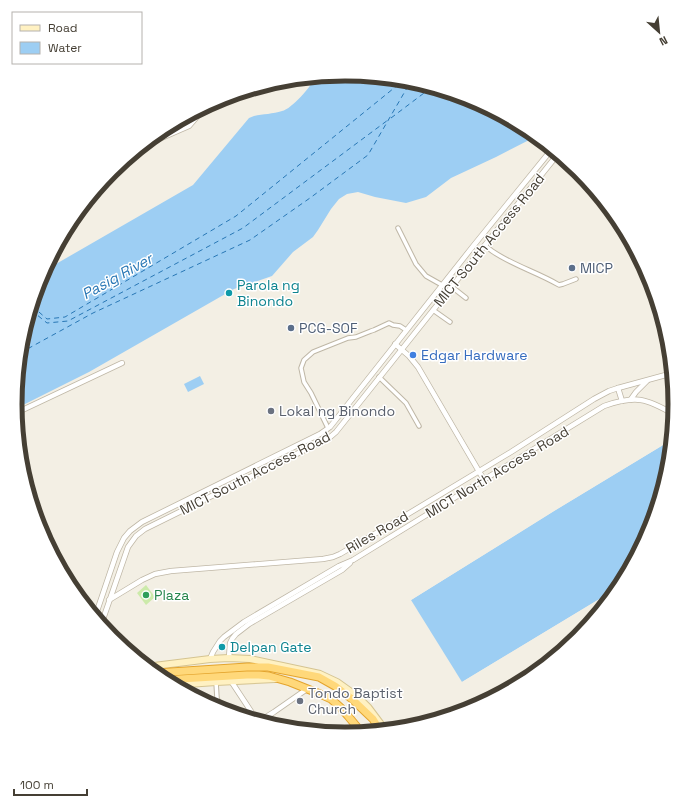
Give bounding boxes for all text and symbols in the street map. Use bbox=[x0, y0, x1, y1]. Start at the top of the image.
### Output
legend bbox=[12, 12, 142, 64]
north arrow bbox=[639, 12, 679, 52]
text: Road bbox=[48, 20, 77, 36]
text: N bbox=[657, 33, 670, 49]
text: Water bbox=[48, 40, 82, 56]
street label: MICT South Access Road bbox=[430, 170, 548, 310]
water label: Pasig River bbox=[78, 248, 157, 303]
place label: MICP bbox=[580, 259, 613, 277]
marker: MICP bbox=[567, 263, 577, 273]
place label: Parola ng Binondo bbox=[237, 276, 300, 310]
marker: Parola ng Binondo bbox=[224, 288, 234, 298]
place label: PCG-SOF bbox=[299, 319, 358, 337]
marker: PCG-SOF bbox=[286, 323, 296, 333]
place label: Edgar Hardware bbox=[421, 346, 528, 364]
marker: Edgar Hardware bbox=[408, 350, 418, 360]
place label: Lokal ng Binondo bbox=[279, 402, 395, 420]
marker: Lokal ng Binondo bbox=[266, 406, 276, 416]
street label: MICT North Access Road bbox=[422, 422, 572, 522]
street label: MICT South Access Road bbox=[177, 427, 333, 519]
street label: Riles Road bbox=[342, 507, 412, 557]
place label: Plaza bbox=[154, 586, 189, 604]
marker: Plaza bbox=[141, 590, 151, 600]
place label: Delpan Gate bbox=[230, 638, 312, 656]
marker: Delpan Gate bbox=[217, 642, 227, 652]
place label: Tondo Baptist Church bbox=[308, 684, 403, 718]
marker: Tondo Baptist Church bbox=[295, 696, 305, 706]
scale bar bbox=[14, 771, 87, 797]
text: 100 m bbox=[20, 777, 54, 793]

